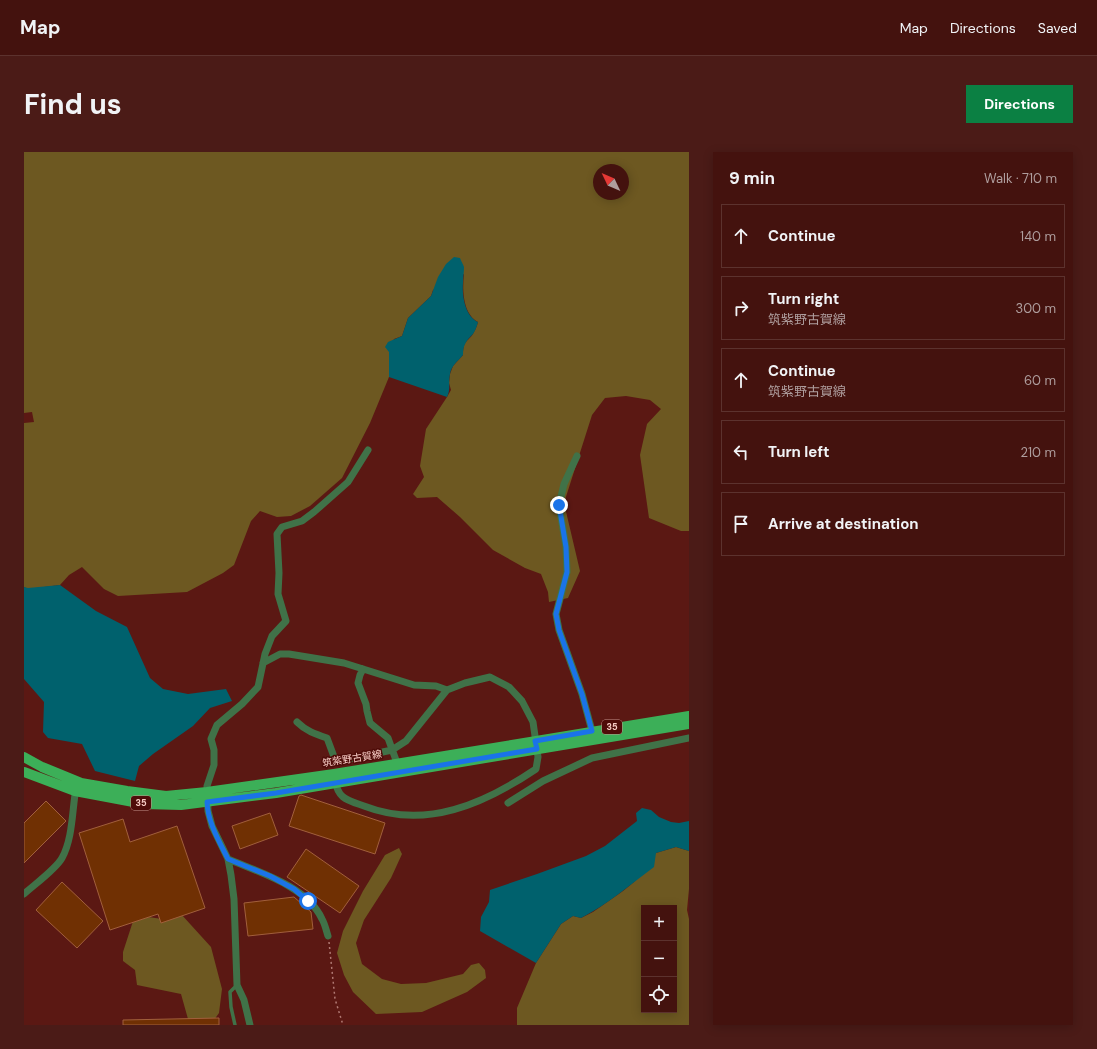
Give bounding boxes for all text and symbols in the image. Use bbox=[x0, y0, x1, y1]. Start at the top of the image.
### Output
text: Map bbox=[20, 15, 60, 40]
text: Map bbox=[900, 19, 928, 37]
text: Directions bbox=[950, 19, 1016, 37]
text: Saved bbox=[1038, 19, 1077, 37]
button: Directions bbox=[966, 85, 1073, 123]
text: Find us bbox=[24, 86, 122, 123]
north arrow bbox=[593, 164, 629, 200]
text: 9 min bbox=[729, 167, 775, 189]
text: Walk · 710 m bbox=[984, 170, 1057, 187]
icon: ahead bbox=[730, 225, 752, 247]
text: Continue bbox=[768, 226, 836, 246]
text: 140 m bbox=[1020, 228, 1056, 245]
text: Turn right bbox=[768, 289, 839, 309]
icon: right bbox=[730, 297, 752, 319]
text: 300 m bbox=[1015, 300, 1056, 317]
text: 筑紫野古賀線 bbox=[768, 311, 846, 328]
text: Continue bbox=[768, 361, 836, 381]
icon: ahead bbox=[730, 369, 752, 391]
text: 60 m bbox=[1024, 372, 1056, 389]
text: 筑紫野古賀線 bbox=[768, 383, 846, 400]
icon: left bbox=[730, 441, 752, 463]
text: Turn left bbox=[768, 442, 829, 462]
text: 210 m bbox=[1021, 444, 1056, 461]
route end bbox=[550, 496, 568, 514]
icon: arrive bbox=[730, 513, 752, 535]
text: Arrive at destination bbox=[768, 514, 919, 534]
road number: 35 bbox=[602, 720, 622, 734]
street label: 筑紫野古賀線 bbox=[321, 747, 383, 770]
road number: 35 bbox=[131, 796, 151, 810]
route start bbox=[299, 892, 317, 910]
map controls bbox=[641, 905, 677, 1013]
button: + bbox=[641, 905, 677, 941]
button: − bbox=[641, 941, 677, 977]
button: locate bbox=[641, 977, 677, 1013]

